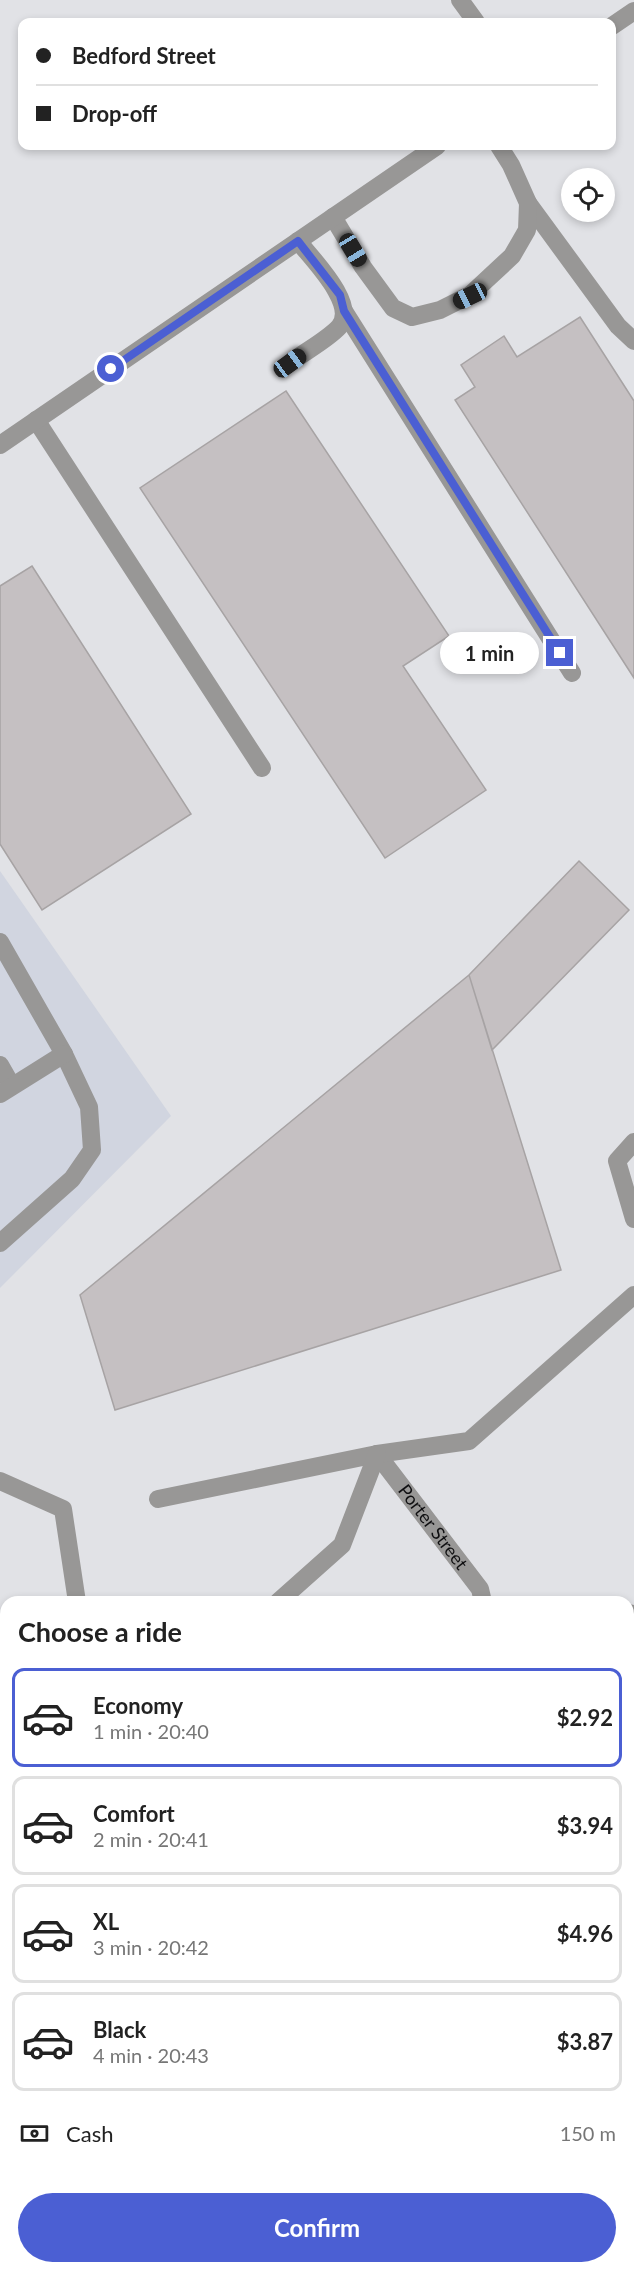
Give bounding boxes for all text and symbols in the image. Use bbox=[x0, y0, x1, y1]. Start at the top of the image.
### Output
text: Bedford Street bbox=[72, 42, 216, 69]
text: Drop-off bbox=[72, 100, 157, 127]
map controls bbox=[561, 168, 615, 222]
button: locate bbox=[561, 168, 615, 222]
car bbox=[336, 230, 370, 270]
car bbox=[450, 280, 490, 312]
car bbox=[270, 345, 310, 381]
route start bbox=[97, 355, 124, 382]
callout: 1 min bbox=[440, 632, 539, 674]
route end bbox=[546, 639, 573, 666]
text: 1 min bbox=[465, 641, 514, 665]
street label: Porter Street bbox=[394, 1480, 473, 1574]
text: Choose a ride bbox=[18, 1615, 182, 1648]
icon: car bbox=[21, 1691, 75, 1745]
text: Economy bbox=[93, 1692, 183, 1719]
text: $2.92 bbox=[557, 1704, 613, 1731]
text: 1 min · 20:40 bbox=[93, 1719, 209, 1743]
icon: car bbox=[21, 1799, 75, 1853]
text: Comfort bbox=[93, 1800, 175, 1827]
text: $3.94 bbox=[557, 1812, 613, 1839]
text: 2 min · 20:41 bbox=[93, 1827, 209, 1851]
icon: car bbox=[21, 1907, 75, 1961]
text: XL bbox=[93, 1908, 119, 1935]
text: $4.96 bbox=[557, 1920, 613, 1947]
text: 3 min · 20:42 bbox=[93, 1935, 209, 1959]
icon: car bbox=[21, 2015, 75, 2069]
text: Black bbox=[93, 2016, 146, 2043]
text: $3.87 bbox=[557, 2028, 613, 2055]
text: 4 min · 20:43 bbox=[93, 2043, 209, 2067]
icon: cash bbox=[18, 2117, 51, 2150]
text: Cash bbox=[66, 2120, 113, 2147]
text: 150 m bbox=[560, 2121, 616, 2145]
button: Confirm bbox=[18, 2193, 616, 2262]

